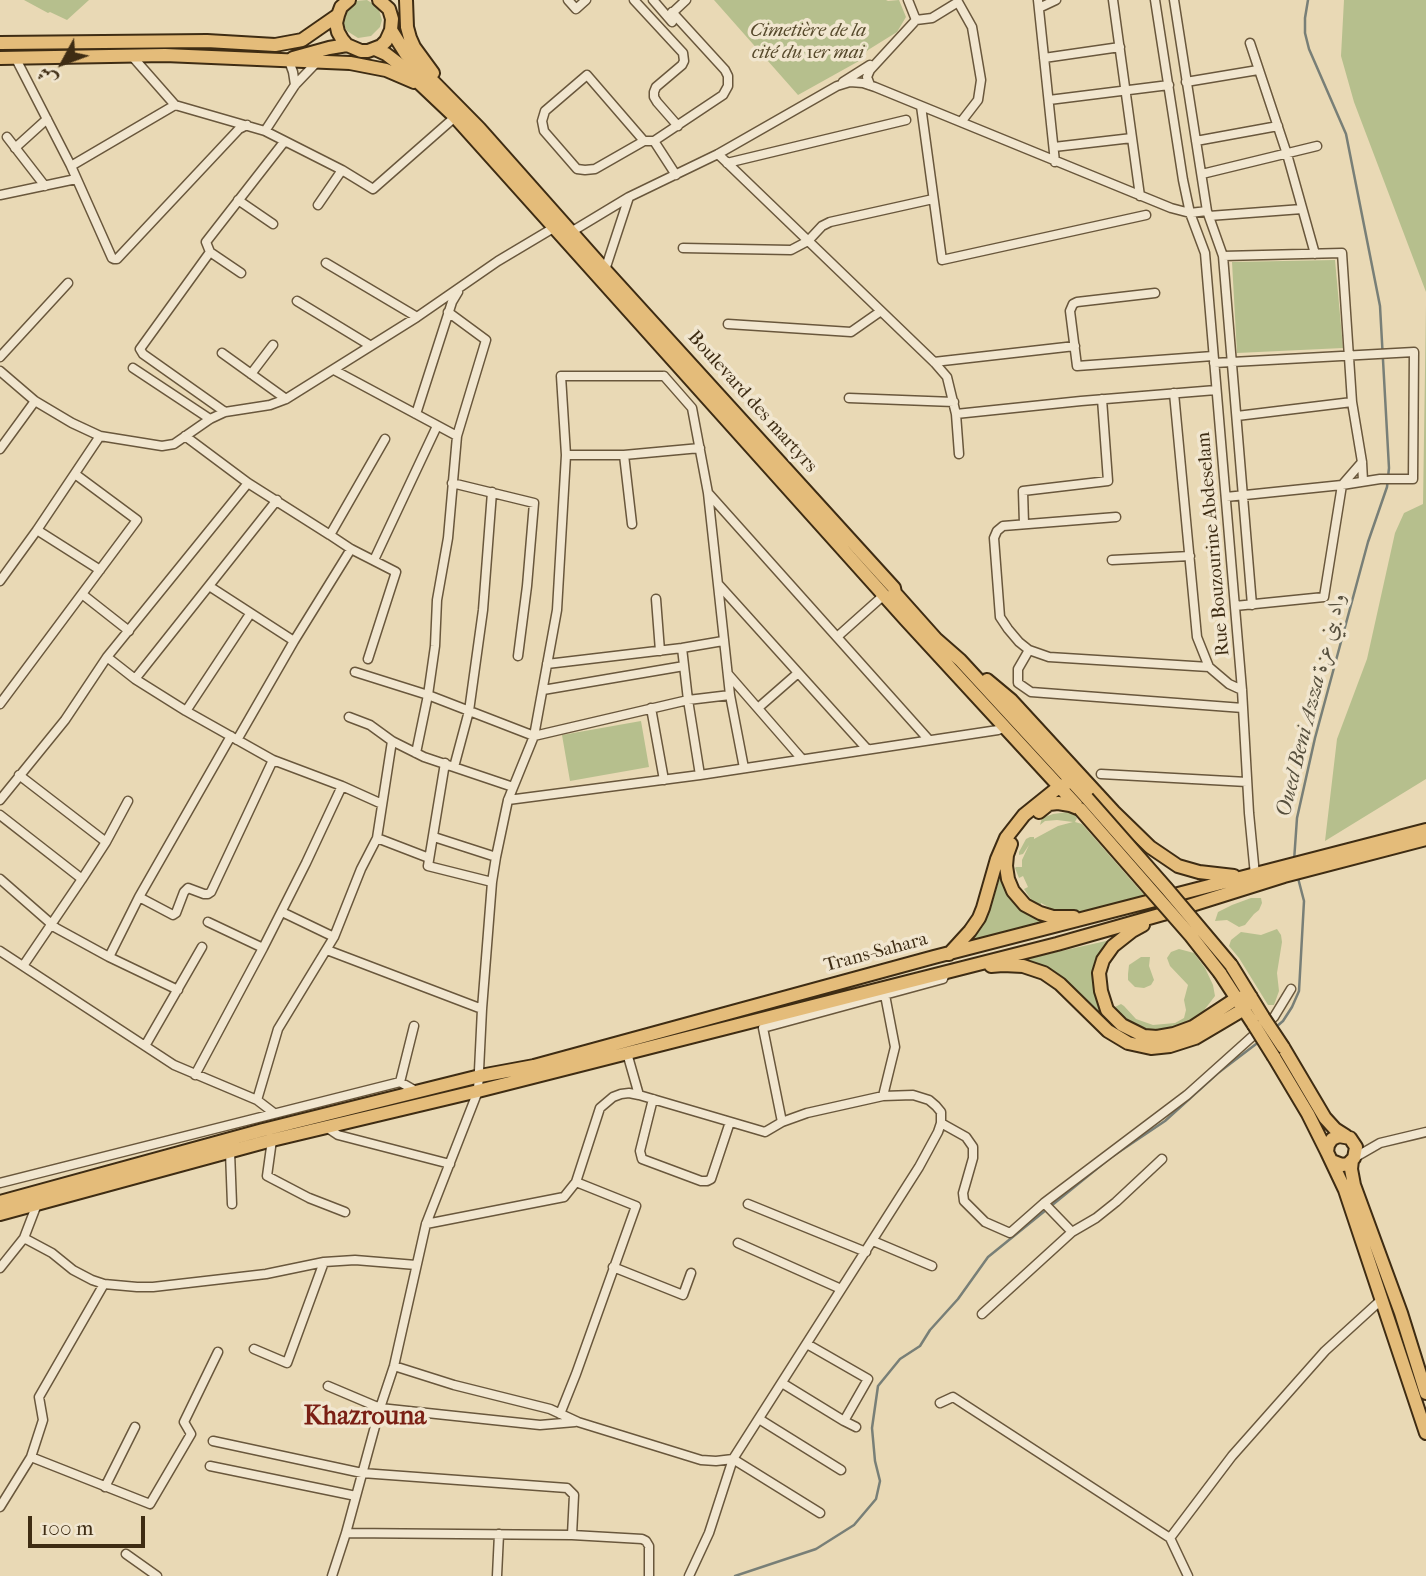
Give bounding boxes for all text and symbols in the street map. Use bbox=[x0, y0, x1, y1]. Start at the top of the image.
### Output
park label: Cimetière de la cité du 1er mai bbox=[750, 20, 866, 64]
north arrow bbox=[28, 28, 98, 98]
text: ش bbox=[33, 62, 62, 91]
street label: Boulevard des martyrs bbox=[682, 326, 822, 478]
street label: Rue Bouzourine Abdeselam bbox=[1193, 431, 1235, 657]
water label: Oued Beni Azza واد بني عزة bbox=[1272, 591, 1352, 819]
street label: Trans-Sahara bbox=[822, 928, 930, 978]
district label: Khazrouna bbox=[304, 1402, 426, 1434]
scale bar bbox=[32, 1502, 149, 1546]
text: 100 m bbox=[41, 1516, 94, 1540]

